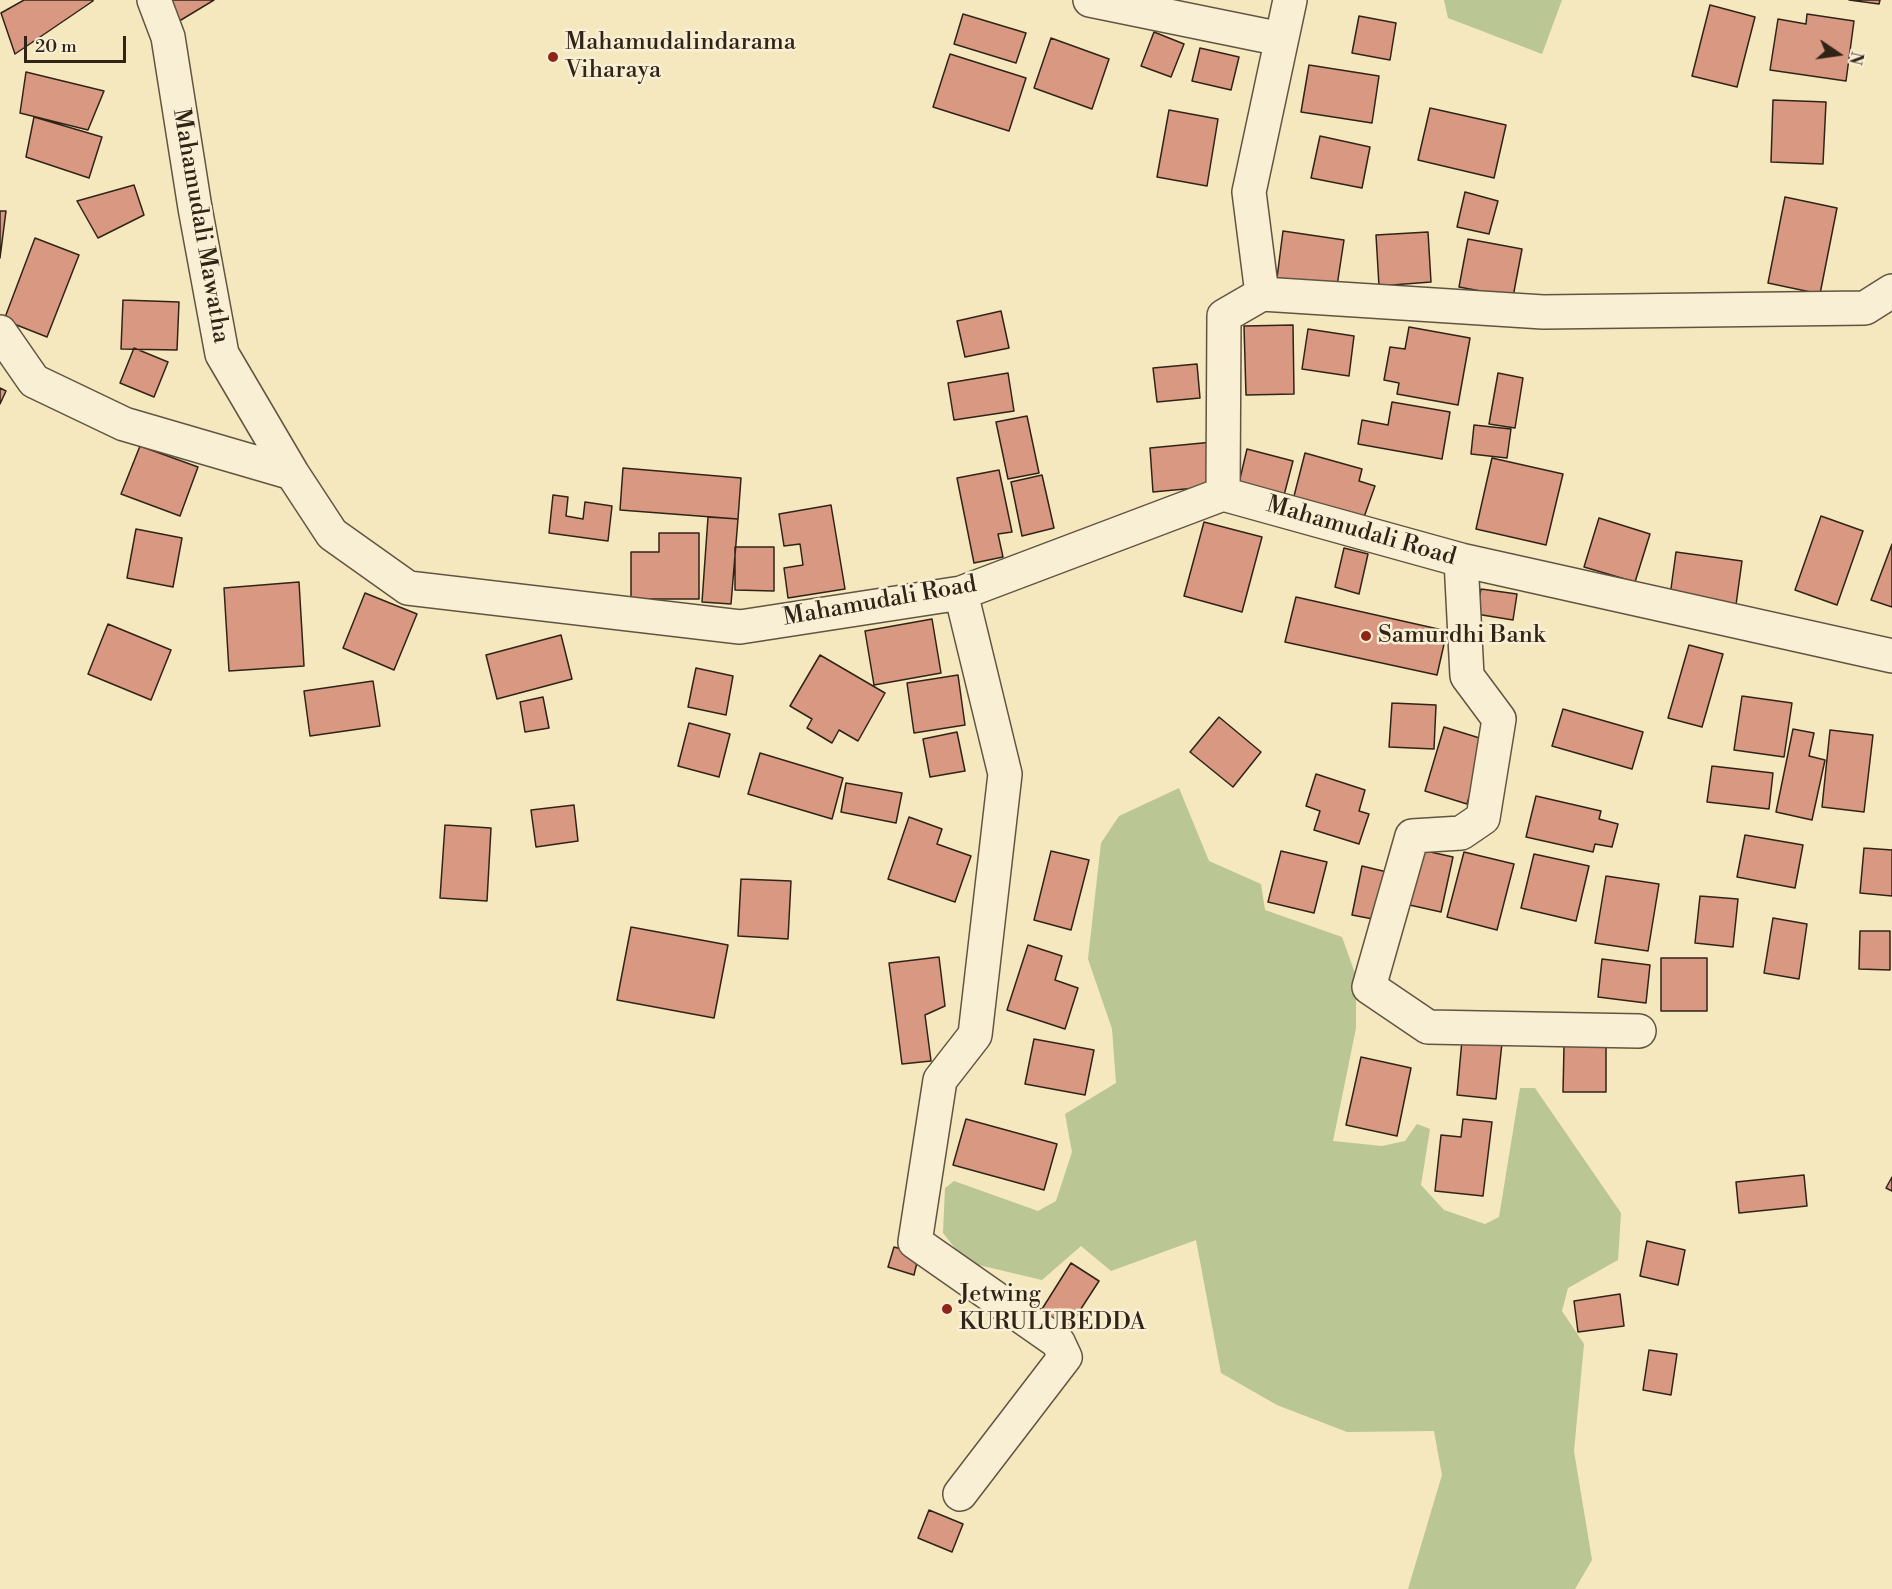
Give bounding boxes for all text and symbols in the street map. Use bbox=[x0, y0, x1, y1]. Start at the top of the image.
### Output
scale bar bbox=[27, 24, 129, 62]
north arrow bbox=[1808, 24, 1868, 84]
place label: Mahamudalindarama Viharaya bbox=[565, 29, 796, 85]
text: 20 m bbox=[35, 35, 77, 58]
marker: Mahamudalindarama Viharaya bbox=[546, 50, 560, 64]
text: N bbox=[1844, 50, 1867, 66]
street label: Mahamudali Mawatha bbox=[165, 107, 235, 345]
street label: Mahamudali Road bbox=[1263, 491, 1459, 573]
street label: Mahamudali Road bbox=[781, 571, 979, 633]
place label: Samurdhi Bank bbox=[1378, 622, 1545, 650]
marker: Samurdhi Bank bbox=[1359, 629, 1373, 643]
place label: Jetwing KURULUBEDDA bbox=[959, 1281, 1146, 1337]
marker: Jetwing KURULUBEDDA bbox=[940, 1302, 954, 1316]

